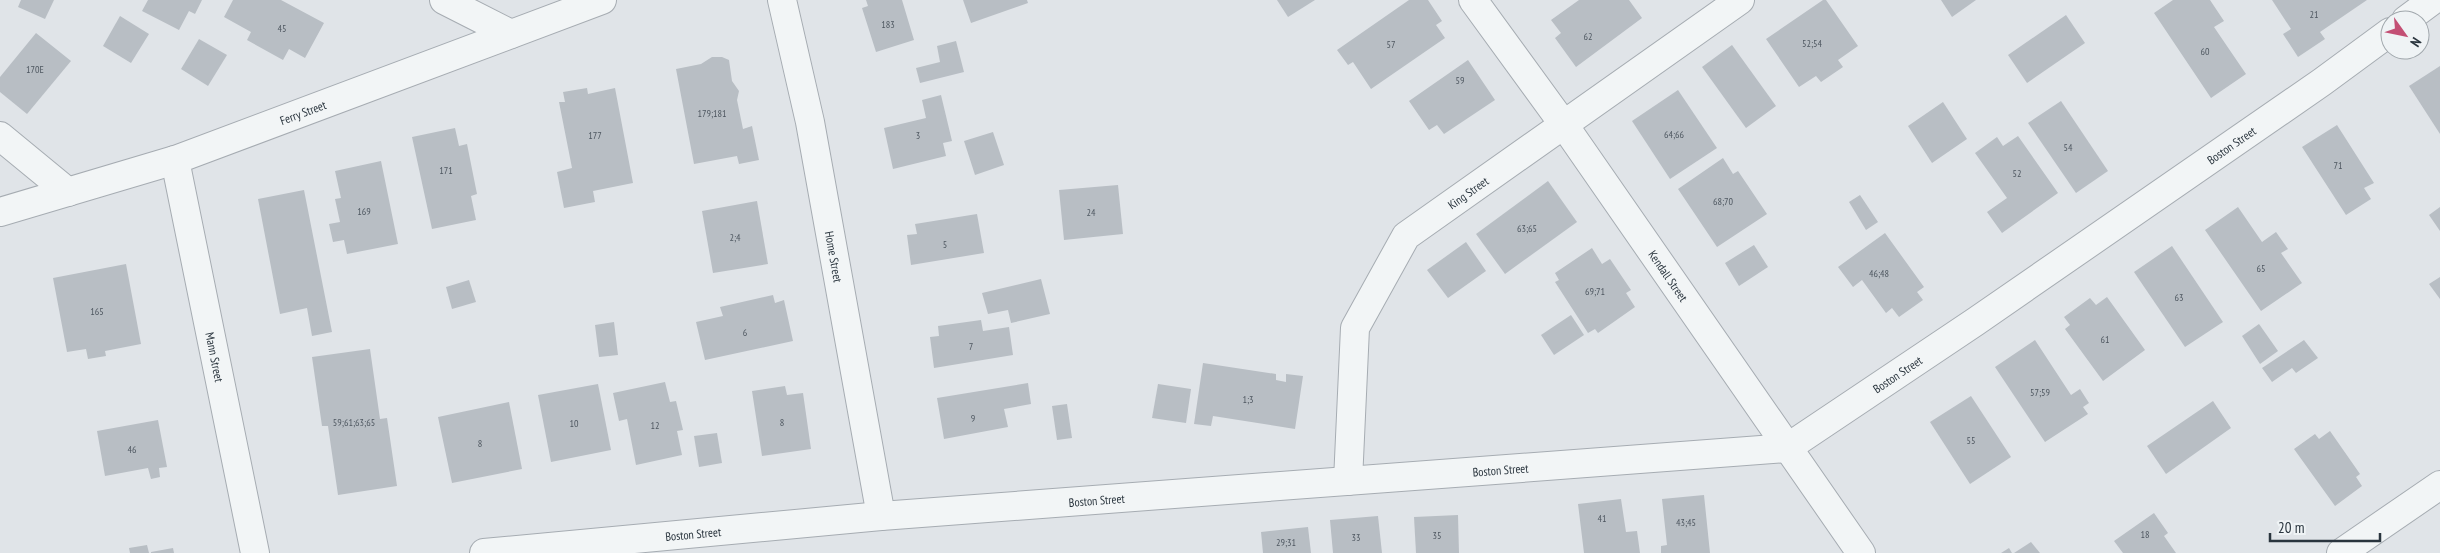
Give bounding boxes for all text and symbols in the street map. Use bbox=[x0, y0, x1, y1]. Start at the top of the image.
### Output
house number: 21 bbox=[2310, 8, 2319, 21]
north arrow bbox=[2380, 10, 2430, 60]
house number: 183 bbox=[881, 18, 895, 31]
house number: 45 bbox=[278, 22, 287, 35]
house number: 62 bbox=[1584, 30, 1593, 43]
text: N bbox=[2406, 34, 2426, 50]
house number: 52;54 bbox=[1802, 37, 1823, 50]
house number: 57 bbox=[1387, 38, 1396, 51]
house number: 60 bbox=[2201, 45, 2210, 58]
house number: 170E bbox=[26, 63, 44, 76]
house number: 59 bbox=[1456, 74, 1465, 87]
street label: Ferry Street bbox=[278, 96, 329, 128]
house number: 179;181 bbox=[697, 107, 727, 120]
street label: Boston Street bbox=[2204, 122, 2259, 167]
house number: 64;66 bbox=[1664, 128, 1685, 141]
house number: 177 bbox=[588, 129, 602, 142]
house number: 3 bbox=[916, 129, 920, 142]
house number: 54 bbox=[2064, 141, 2073, 154]
house number: 71 bbox=[2334, 159, 2343, 172]
house number: 171 bbox=[439, 164, 453, 177]
house number: 52 bbox=[2013, 167, 2022, 180]
street label: King Street bbox=[1444, 172, 1492, 212]
house number: 68;70 bbox=[1713, 195, 1734, 208]
house number: 169 bbox=[357, 205, 371, 218]
house number: 24 bbox=[1087, 206, 1096, 219]
house number: 63;65 bbox=[1517, 222, 1537, 235]
street label: Home Street bbox=[822, 230, 846, 284]
house number: 2;4 bbox=[729, 231, 741, 244]
house number: 5 bbox=[943, 238, 947, 251]
street label: Kendall Street bbox=[1646, 247, 1692, 305]
house number: 65 bbox=[2257, 262, 2266, 275]
house number: 46;48 bbox=[1869, 267, 1889, 280]
house number: 69;71 bbox=[1585, 285, 1605, 298]
house number: 63 bbox=[2175, 291, 2184, 304]
house number: 165 bbox=[90, 305, 104, 318]
house number: 6 bbox=[743, 326, 748, 339]
street label: Mann Street bbox=[203, 331, 228, 384]
house number: 61 bbox=[2101, 333, 2110, 346]
house number: 7 bbox=[969, 340, 973, 353]
street label: Boston Street bbox=[1870, 352, 1925, 396]
house number: 57;59 bbox=[2030, 386, 2050, 399]
house number: 1;3 bbox=[1242, 393, 1254, 406]
house number: 9 bbox=[971, 412, 975, 425]
house number: 59;61;63;65 bbox=[333, 416, 375, 429]
house number: 8 bbox=[780, 416, 784, 429]
house number: 10 bbox=[570, 417, 579, 430]
house number: 12 bbox=[651, 419, 660, 432]
house number: 55 bbox=[1967, 434, 1976, 447]
house number: 8 bbox=[478, 437, 482, 450]
house number: 46 bbox=[128, 443, 137, 456]
street label: Boston Street bbox=[1472, 460, 1530, 479]
street label: Boston Street bbox=[1068, 490, 1126, 509]
scale bar bbox=[2270, 510, 2380, 542]
house number: 41 bbox=[1598, 512, 1607, 525]
house number: 43;45 bbox=[1676, 516, 1696, 529]
text: 20 m bbox=[2278, 518, 2304, 537]
street label: Boston Street bbox=[664, 523, 722, 544]
house number: 18 bbox=[2141, 528, 2150, 541]
house number: 35 bbox=[1433, 529, 1442, 542]
house number: 33 bbox=[1352, 531, 1361, 544]
house number: 29;31 bbox=[1276, 536, 1296, 549]

